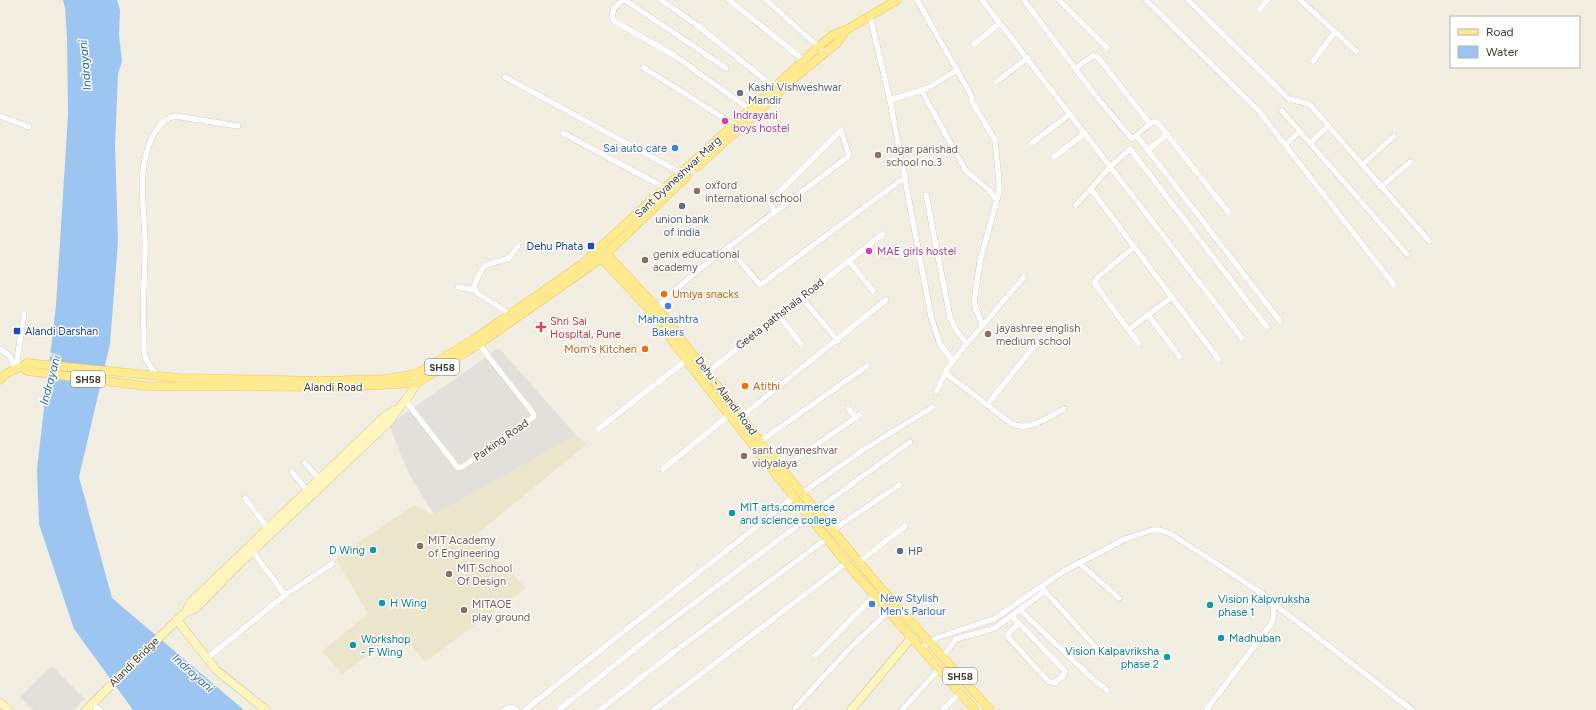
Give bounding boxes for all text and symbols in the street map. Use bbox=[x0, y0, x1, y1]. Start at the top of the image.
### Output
legend bbox=[1450, 16, 1580, 68]
text: Road bbox=[1486, 25, 1514, 39]
water label: Indrayani bbox=[76, 39, 94, 91]
text: Water bbox=[1486, 45, 1518, 59]
place label: Kashi Vishweshwar Mandir bbox=[748, 81, 842, 107]
marker: Kashi Vishweshwar Mandir bbox=[735, 88, 745, 98]
place label: Indrayani boys hostel bbox=[733, 109, 790, 135]
marker: Indrayani boys hostel bbox=[720, 116, 730, 126]
street label: Sant Dyaneshwar Marg bbox=[632, 134, 724, 220]
place label: Sai auto care bbox=[603, 142, 667, 155]
marker: Sai auto care bbox=[670, 143, 680, 153]
place label: nagar parishad school no.3 bbox=[886, 143, 958, 169]
marker: nagar parishad school no.3 bbox=[873, 150, 883, 160]
place label: oxford international school bbox=[705, 179, 802, 205]
marker: oxford international school bbox=[692, 186, 702, 196]
marker: union bank of india bbox=[677, 201, 687, 211]
place label: union bank of india bbox=[655, 213, 709, 239]
place label: Dehu Phata bbox=[527, 240, 583, 253]
marker: Dehu Phata bbox=[586, 241, 596, 251]
place label: MAE girls hostel bbox=[877, 245, 956, 258]
marker: MAE girls hostel bbox=[864, 246, 874, 256]
place label: genix educational academy bbox=[653, 248, 740, 274]
marker: genix educational academy bbox=[640, 255, 650, 265]
street label: Geeta pathshala Road bbox=[733, 276, 827, 352]
place label: Umiya snacks bbox=[672, 288, 739, 301]
marker: Umiya snacks bbox=[659, 289, 669, 299]
marker: Maharashtra Bakers bbox=[663, 301, 673, 311]
place label: Maharashtra Bakers bbox=[638, 313, 698, 339]
place label: Shri Sai Hospital, Pune bbox=[550, 315, 621, 341]
marker: Shri Sai Hospital, Pune bbox=[535, 321, 547, 333]
place label: jayashree english medium school bbox=[995, 322, 1080, 348]
place label: Alandi Darshan bbox=[25, 325, 98, 338]
marker: Alandi Darshan bbox=[12, 326, 22, 336]
marker: jayashree english medium school bbox=[983, 329, 993, 339]
place label: Mom's Kitchen bbox=[564, 343, 637, 356]
marker: Mom's Kitchen bbox=[640, 344, 650, 354]
water label: Indrayani bbox=[37, 353, 63, 406]
street label: Dehu - Alandi Road bbox=[692, 354, 760, 438]
road number: SH58 bbox=[425, 359, 459, 375]
road number: SH58 bbox=[71, 371, 105, 387]
place label: Atithi bbox=[753, 380, 780, 393]
street label: Alandi Road bbox=[304, 381, 362, 394]
marker: Atithi bbox=[740, 381, 750, 391]
street label: Parking Road bbox=[471, 416, 531, 464]
place label: sant dnyaneshvar vidyalaya bbox=[752, 444, 838, 470]
marker: sant dnyaneshvar vidyalaya bbox=[739, 451, 749, 461]
place label: MIT arts,commerce and science college bbox=[740, 501, 837, 527]
marker: MIT arts,commerce and science college bbox=[727, 508, 737, 518]
place label: MIT Academy of Engineering bbox=[428, 534, 500, 560]
marker: MIT Academy of Engineering bbox=[415, 541, 425, 551]
place label: D Wing bbox=[329, 544, 365, 557]
marker: D Wing bbox=[368, 545, 378, 555]
place label: HP bbox=[908, 545, 923, 558]
marker: HP bbox=[895, 546, 905, 556]
place label: MIT School Of Design bbox=[457, 562, 512, 588]
marker: MIT School Of Design bbox=[444, 569, 454, 579]
place label: New Stylish Men's Parlour bbox=[880, 592, 946, 618]
place label: Vision Kalpvruksha phase 1 bbox=[1218, 593, 1310, 619]
place label: H Wing bbox=[390, 597, 427, 610]
marker: H Wing bbox=[377, 598, 387, 608]
place label: MITAOE play ground bbox=[472, 598, 530, 624]
marker: New Stylish Men's Parlour bbox=[867, 599, 877, 609]
marker: Vision Kalpvruksha phase 1 bbox=[1205, 600, 1215, 610]
marker: MITAOE play ground bbox=[459, 605, 469, 615]
place label: Madhuban bbox=[1229, 632, 1281, 645]
place label: Workshop - F Wing bbox=[361, 633, 411, 659]
marker: Madhuban bbox=[1216, 633, 1226, 643]
street label: Alandi Bridge bbox=[106, 634, 162, 690]
marker: Workshop - F Wing bbox=[348, 640, 358, 650]
place label: Vision Kalpavriksha phase 2 bbox=[1065, 645, 1159, 671]
water label: Indrayani bbox=[169, 651, 217, 695]
marker: Vision Kalpavriksha phase 2 bbox=[1162, 652, 1172, 662]
road number: SH58 bbox=[943, 668, 977, 684]

